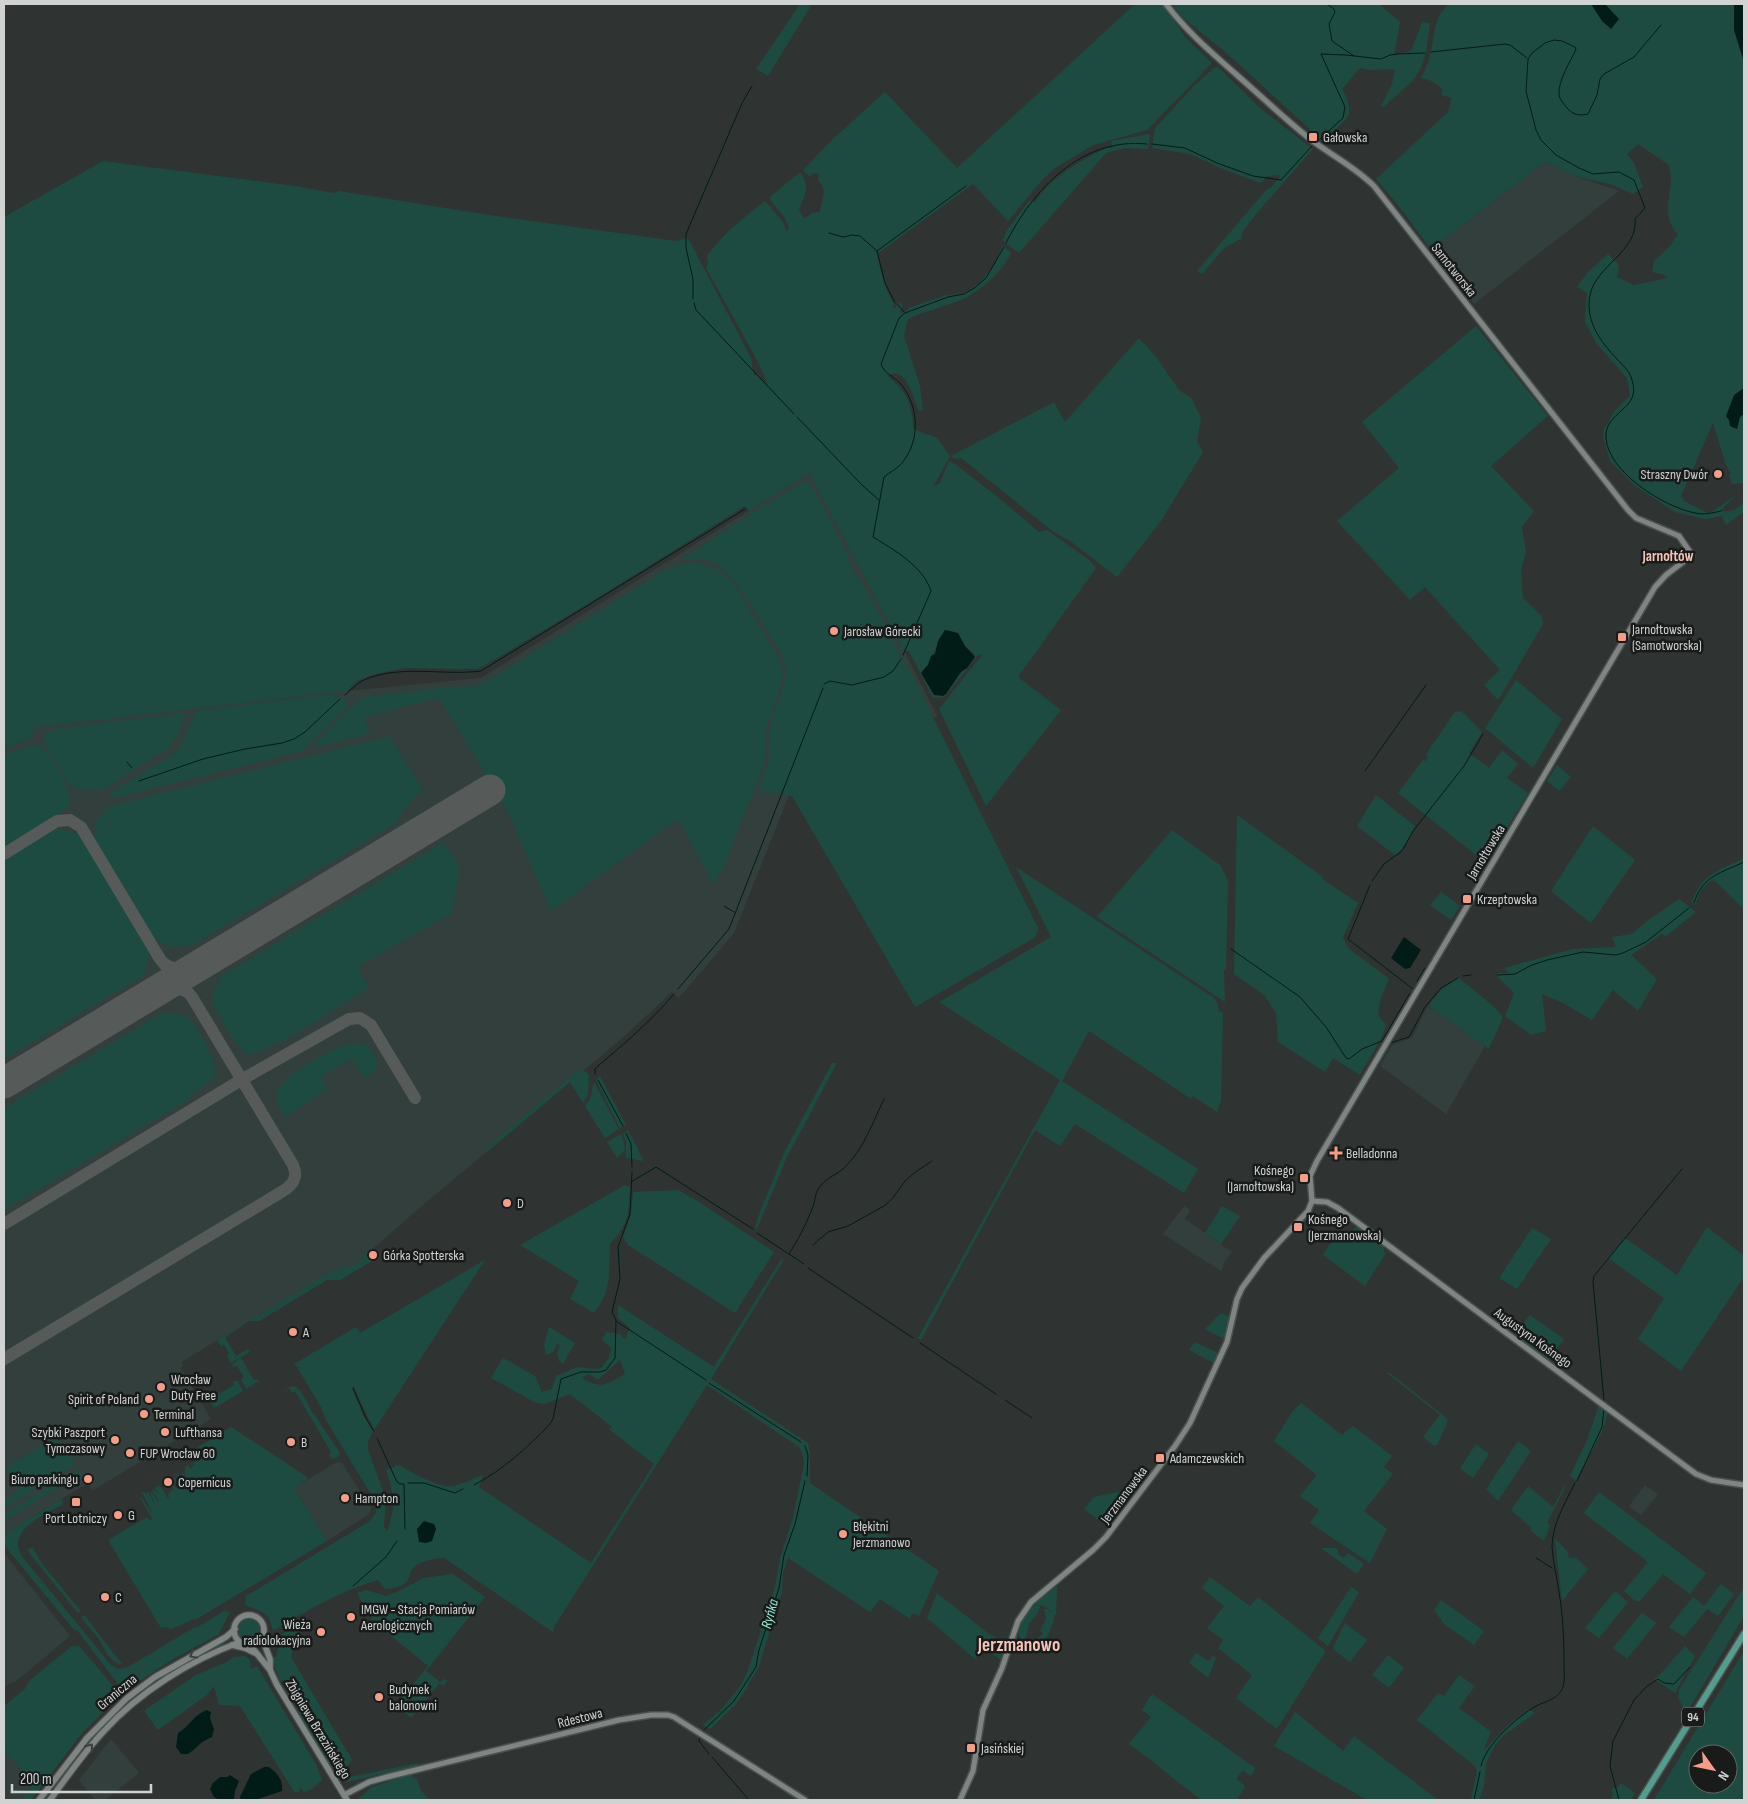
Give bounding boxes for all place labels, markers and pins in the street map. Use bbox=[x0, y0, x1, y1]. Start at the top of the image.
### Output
place label: Gałowska bbox=[1323, 129, 1367, 146]
marker: Gałowska bbox=[1307, 131, 1319, 143]
place label: Straszny Dwór bbox=[1641, 466, 1708, 483]
marker: Straszny Dwór bbox=[1712, 468, 1724, 480]
place label: Jarnołtowska (Samotworska) bbox=[1631, 621, 1702, 654]
place label: Jarosław Górecki bbox=[843, 623, 921, 640]
marker: Jarosław Górecki bbox=[828, 625, 840, 637]
marker: Jarnołtowska (Samotworska) bbox=[1616, 631, 1628, 643]
place label: Krzeptowska bbox=[1477, 891, 1537, 908]
marker: Krzeptowska bbox=[1461, 893, 1473, 905]
place label: Belladonna bbox=[1346, 1145, 1397, 1162]
marker: Belladonna bbox=[1330, 1147, 1342, 1159]
place label: Kośnego (Jarnołtowska) bbox=[1227, 1162, 1294, 1195]
marker: Kośnego (Jarnołtowska) bbox=[1298, 1172, 1310, 1184]
place label: D bbox=[517, 1195, 524, 1212]
marker: D bbox=[501, 1197, 513, 1209]
place label: Kośnego (Jerzmanowska) bbox=[1308, 1211, 1381, 1244]
marker: Kośnego (Jerzmanowska) bbox=[1292, 1221, 1304, 1233]
place label: Górka Spotterska bbox=[383, 1247, 464, 1264]
marker: Górka Spotterska bbox=[367, 1249, 379, 1261]
place label: A bbox=[302, 1324, 310, 1341]
marker: A bbox=[287, 1326, 299, 1338]
place label: Wrocław Duty Free bbox=[171, 1371, 216, 1404]
marker: Wrocław Duty Free bbox=[155, 1381, 167, 1393]
place label: Spirit of Poland bbox=[68, 1391, 139, 1408]
marker: Spirit of Poland bbox=[143, 1393, 155, 1405]
place label: Terminal bbox=[154, 1406, 194, 1423]
marker: Terminal bbox=[138, 1408, 150, 1420]
place label: Szybki Paszport Tymczasowy bbox=[32, 1424, 106, 1457]
place label: Lufthansa bbox=[175, 1424, 222, 1441]
marker: Lufthansa bbox=[159, 1426, 171, 1438]
marker: Szybki Paszport Tymczasowy bbox=[109, 1434, 121, 1446]
place label: B bbox=[301, 1434, 307, 1451]
marker: B bbox=[285, 1436, 297, 1448]
place label: FUP Wrocław 60 bbox=[140, 1445, 215, 1462]
marker: FUP Wrocław 60 bbox=[124, 1447, 136, 1459]
place label: Adamczewskich bbox=[1169, 1450, 1244, 1467]
marker: Adamczewskich bbox=[1154, 1452, 1166, 1464]
place label: Biuro parkingu bbox=[11, 1471, 78, 1488]
marker: Biuro parkingu bbox=[82, 1473, 94, 1485]
place label: Copernicus bbox=[178, 1474, 231, 1491]
marker: Copernicus bbox=[162, 1476, 174, 1488]
place label: Hampton bbox=[355, 1490, 398, 1507]
marker: Hampton bbox=[339, 1492, 351, 1504]
marker: Port Lotniczy bbox=[70, 1496, 82, 1508]
place label: G bbox=[128, 1507, 135, 1524]
marker: G bbox=[112, 1509, 124, 1521]
place label: Port Lotniczy bbox=[45, 1510, 108, 1527]
place label: Błękitni Jerzmanowo bbox=[852, 1518, 910, 1551]
marker: Błękitni Jerzmanowo bbox=[837, 1528, 849, 1540]
place label: C bbox=[115, 1589, 122, 1606]
marker: C bbox=[99, 1591, 111, 1603]
place label: IMGW - Stacja Pomiarów Aerologicznych bbox=[360, 1601, 475, 1634]
marker: IMGW - Stacja Pomiarów Aerologicznych bbox=[345, 1611, 357, 1623]
place label: Wieża radiolokacyjna bbox=[244, 1616, 311, 1649]
marker: Wieża radiolokacyjna bbox=[315, 1626, 327, 1638]
place label: Budynek balonowni bbox=[389, 1681, 437, 1714]
marker: Budynek balonowni bbox=[373, 1691, 385, 1703]
place label: Jasińskiej bbox=[980, 1740, 1024, 1757]
marker: Jasińskiej bbox=[965, 1742, 977, 1754]

